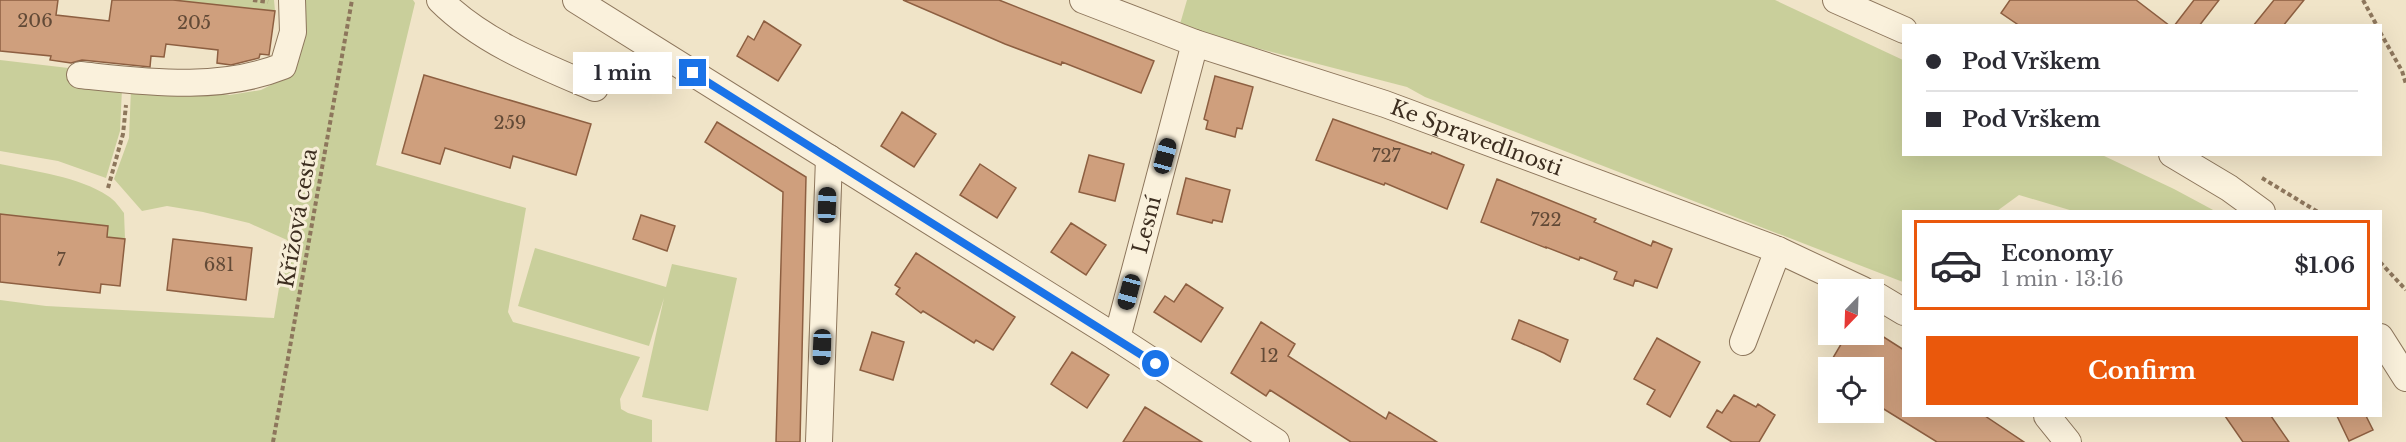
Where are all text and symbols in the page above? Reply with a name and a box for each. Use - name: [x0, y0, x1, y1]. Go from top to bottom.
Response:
- house number: 206: [17, 10, 53, 32]
- house number: 205: [177, 12, 211, 34]
- text: Pod Vrškem: [1962, 48, 2101, 75]
- callout: 1 min: [573, 52, 672, 94]
- route end: [679, 59, 706, 86]
- text: 1 min: [594, 61, 651, 85]
- street label: Ke Spravedlnosti: [1387, 94, 1566, 182]
- text: Pod Vrškem: [1962, 106, 2101, 133]
- house number: 259: [494, 112, 526, 134]
- car: [1152, 136, 1178, 176]
- house number: 727: [1371, 145, 1402, 167]
- street label: Křížová cesta: [273, 146, 323, 290]
- car: [817, 187, 837, 223]
- street label: Lesní: [1127, 192, 1167, 257]
- house number: 722: [1530, 209, 1562, 231]
- icon: car: [1929, 238, 1983, 292]
- text: Economy: [2001, 240, 2113, 267]
- house number: 7: [56, 249, 66, 271]
- text: $1.06: [2295, 252, 2355, 279]
- house number: 681: [204, 254, 234, 276]
- text: 1 min · 13:16: [2001, 267, 2124, 291]
- car: [1116, 272, 1142, 312]
- north arrow: [1818, 279, 1884, 345]
- map controls: [1818, 279, 1884, 423]
- car: [812, 329, 832, 365]
- button: Confirm: [1926, 336, 2358, 405]
- house number: 12: [1259, 345, 1279, 367]
- route start: [1142, 350, 1169, 377]
- button: locate: [1818, 357, 1884, 423]

